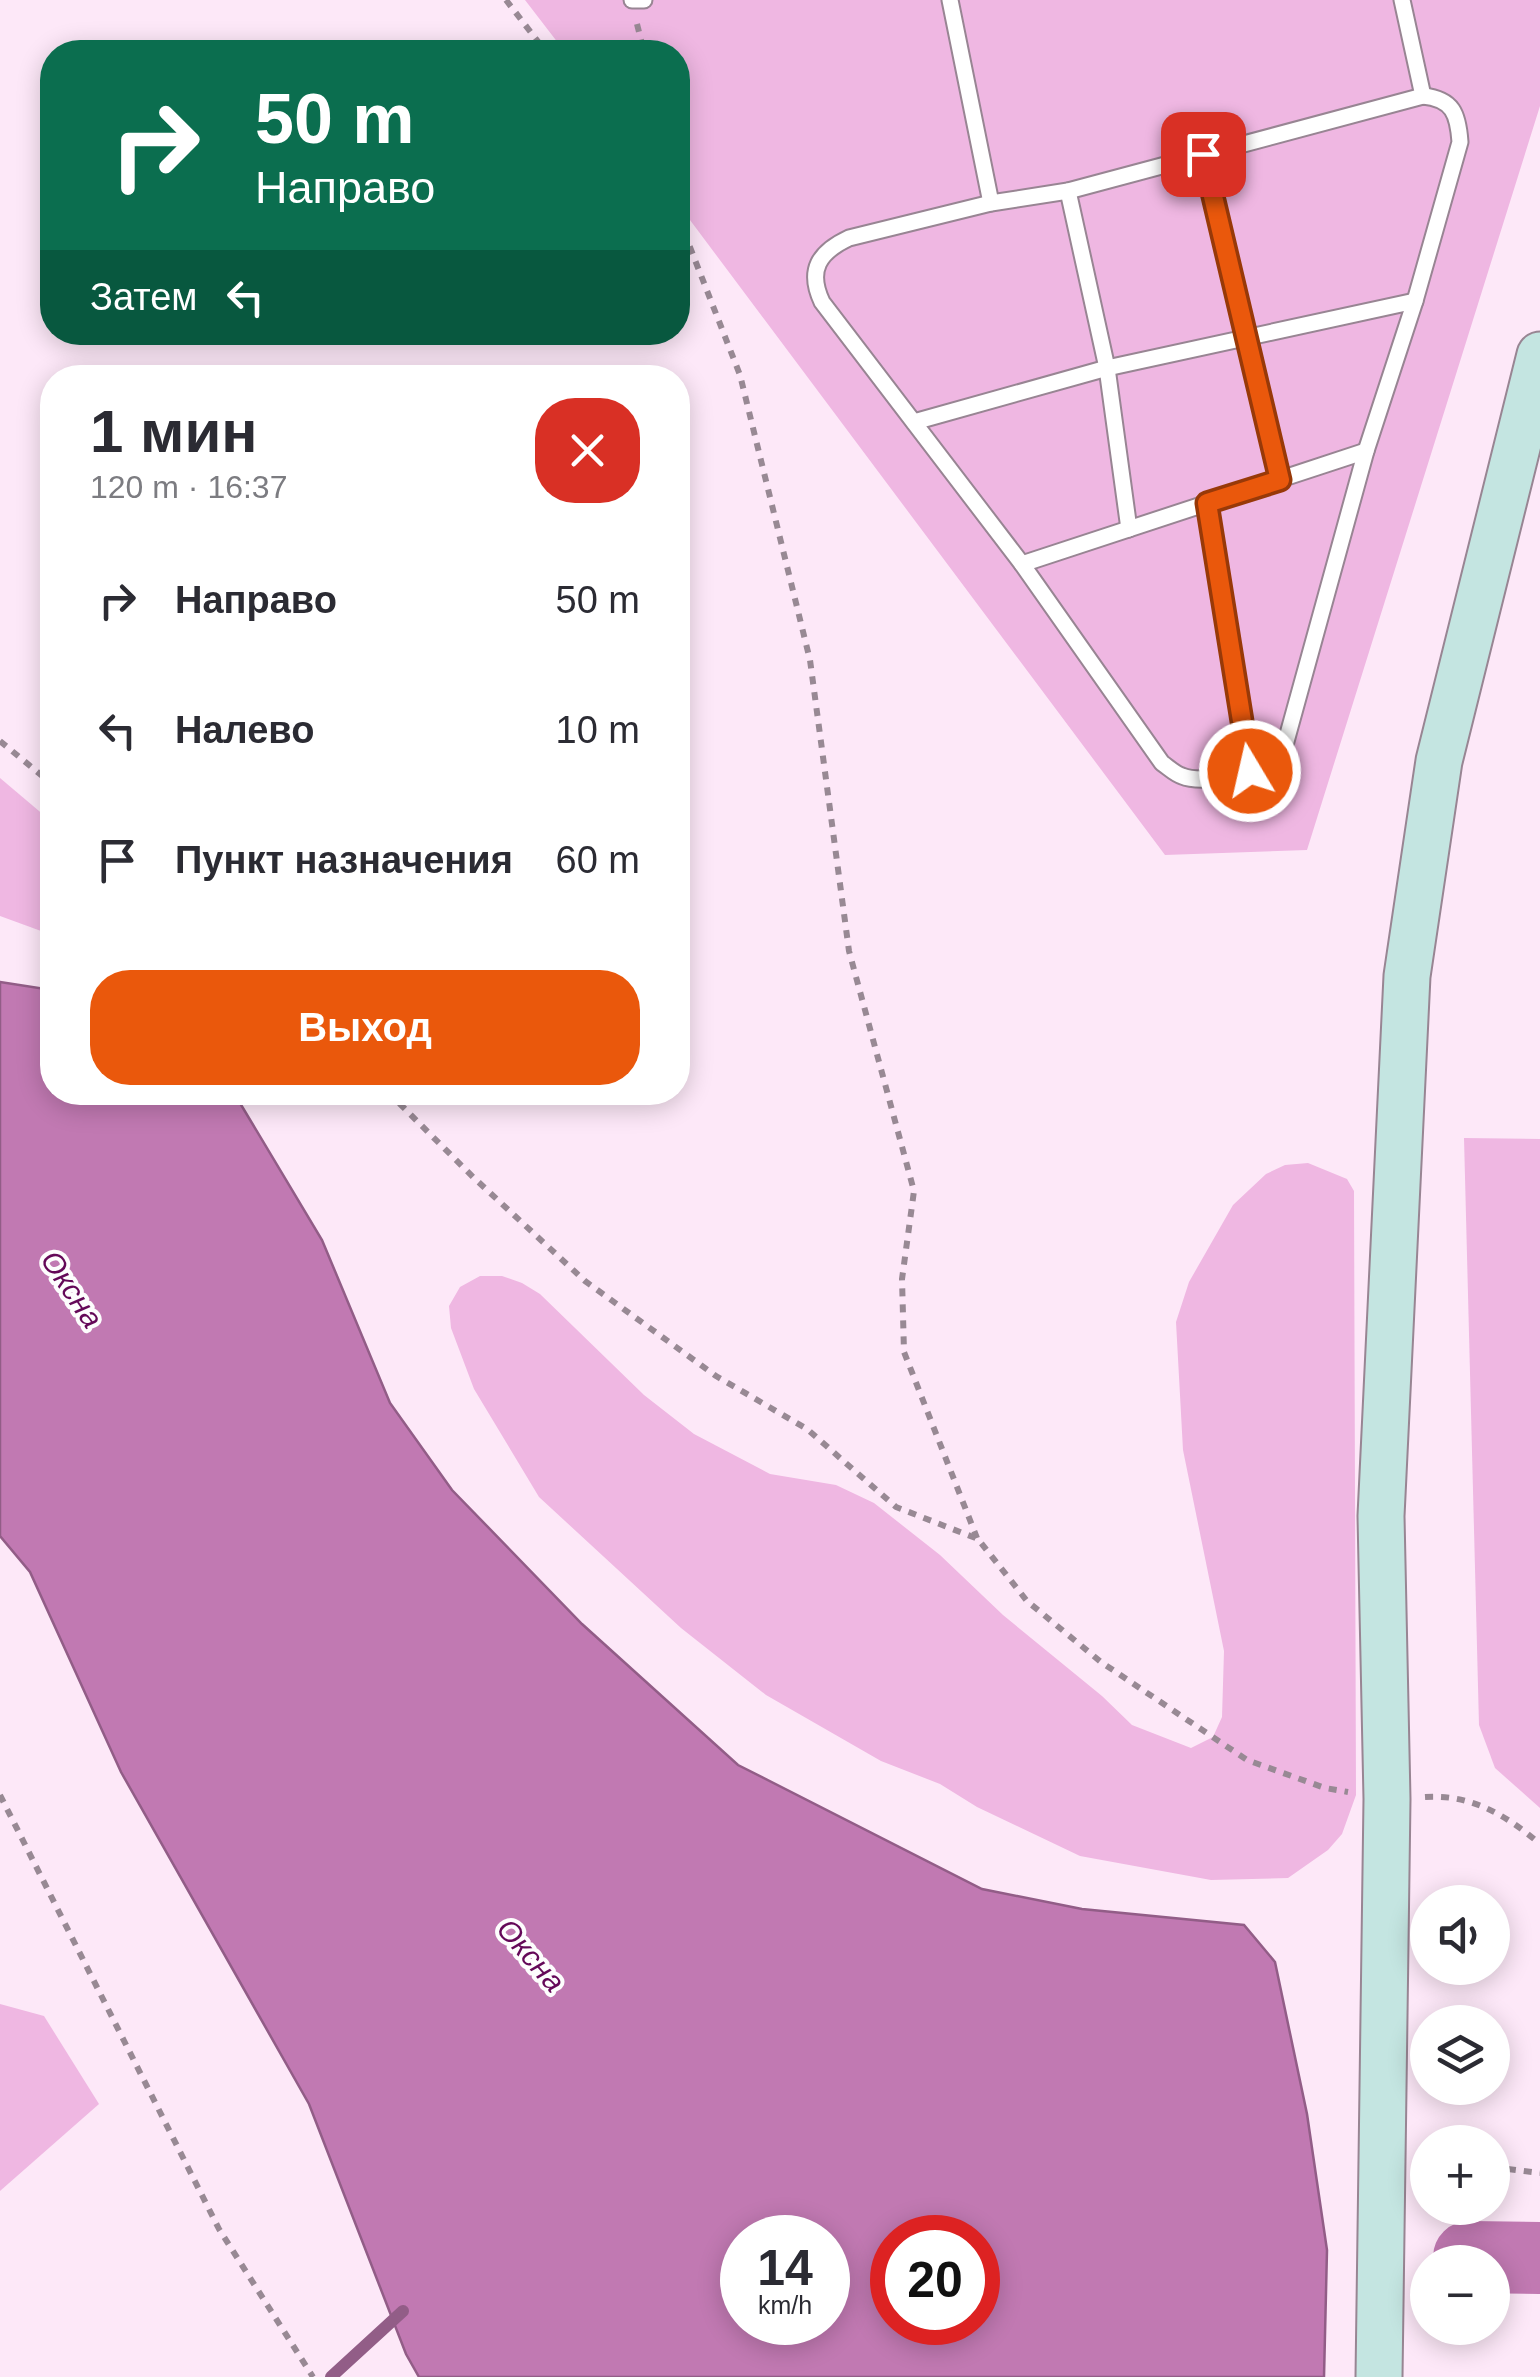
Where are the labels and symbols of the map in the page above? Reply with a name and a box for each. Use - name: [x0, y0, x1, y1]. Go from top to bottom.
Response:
- pin: [1161, 112, 1246, 197]
- position arrow: [1198, 719, 1302, 823]
- water label: Оксна: [34, 1244, 110, 1334]
- water label: Оксна: [491, 1912, 571, 1998]
- speed limit sign: 20: [870, 2215, 1000, 2345]

